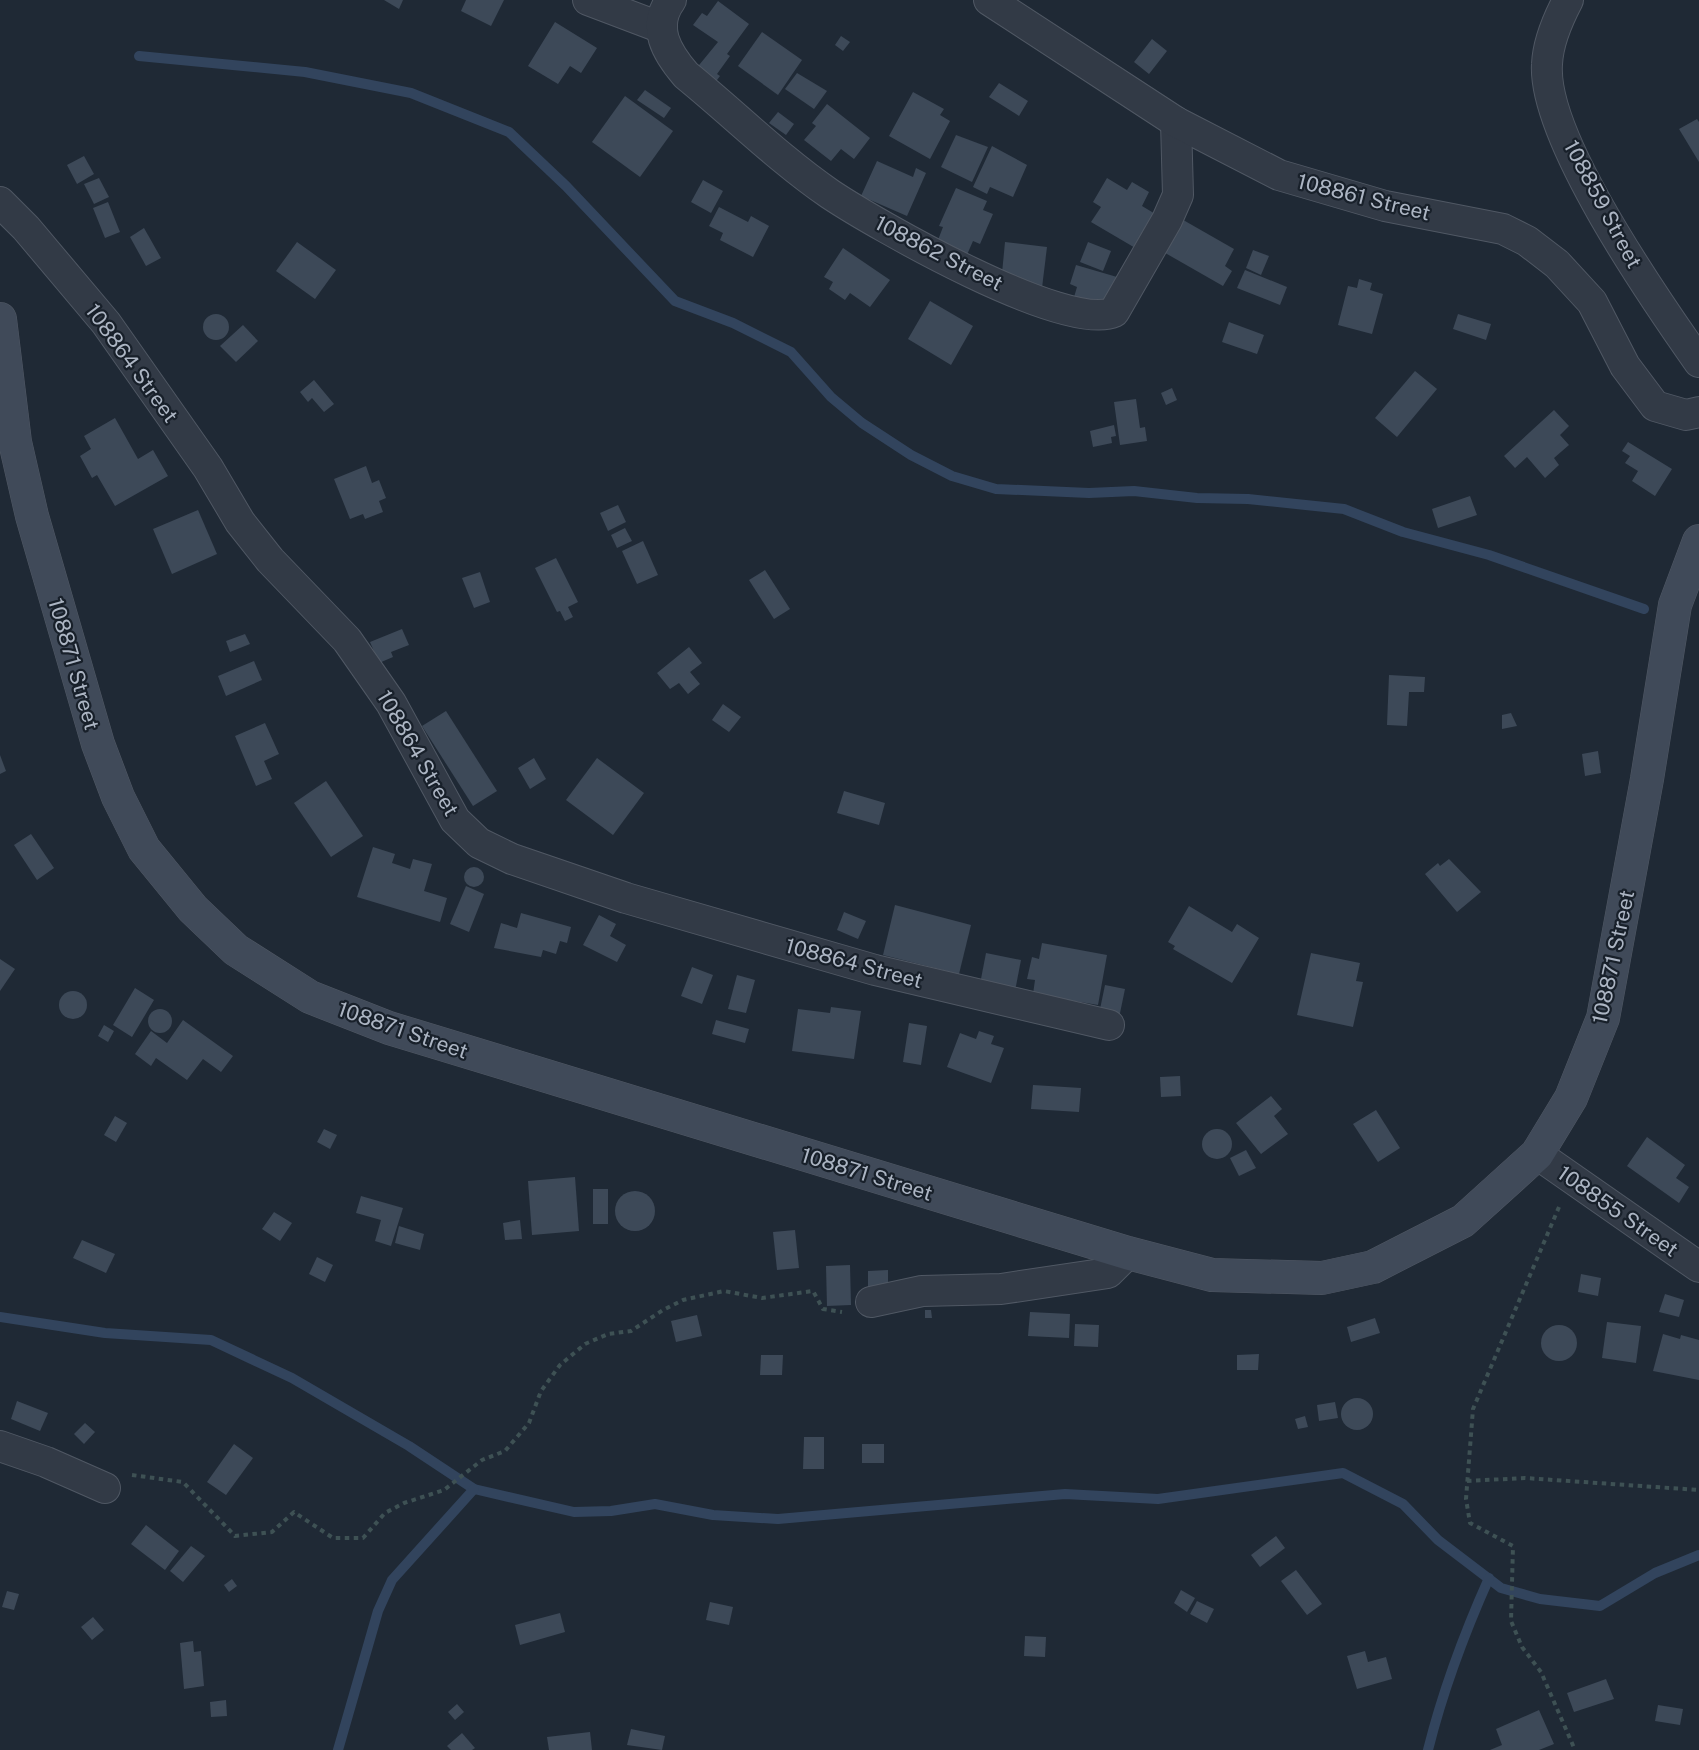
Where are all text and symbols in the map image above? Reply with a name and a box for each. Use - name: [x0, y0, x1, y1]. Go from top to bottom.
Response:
- street label: 108859 Street: [1559, 136, 1647, 272]
- street label: 108861 Street: [1295, 168, 1433, 226]
- street label: 108862 Street: [871, 210, 1007, 296]
- street label: 108864 Street: [80, 299, 184, 427]
- street label: 108871 Street: [43, 595, 105, 733]
- street label: 108864 Street: [372, 686, 464, 820]
- street label: 108871 Street: [1587, 888, 1639, 1026]
- street label: 108864 Street: [783, 933, 925, 993]
- street label: 108871 Street: [335, 996, 471, 1064]
- street label: 108871 Street: [798, 1142, 936, 1206]
- street label: 108855 Street: [1553, 1160, 1683, 1262]

